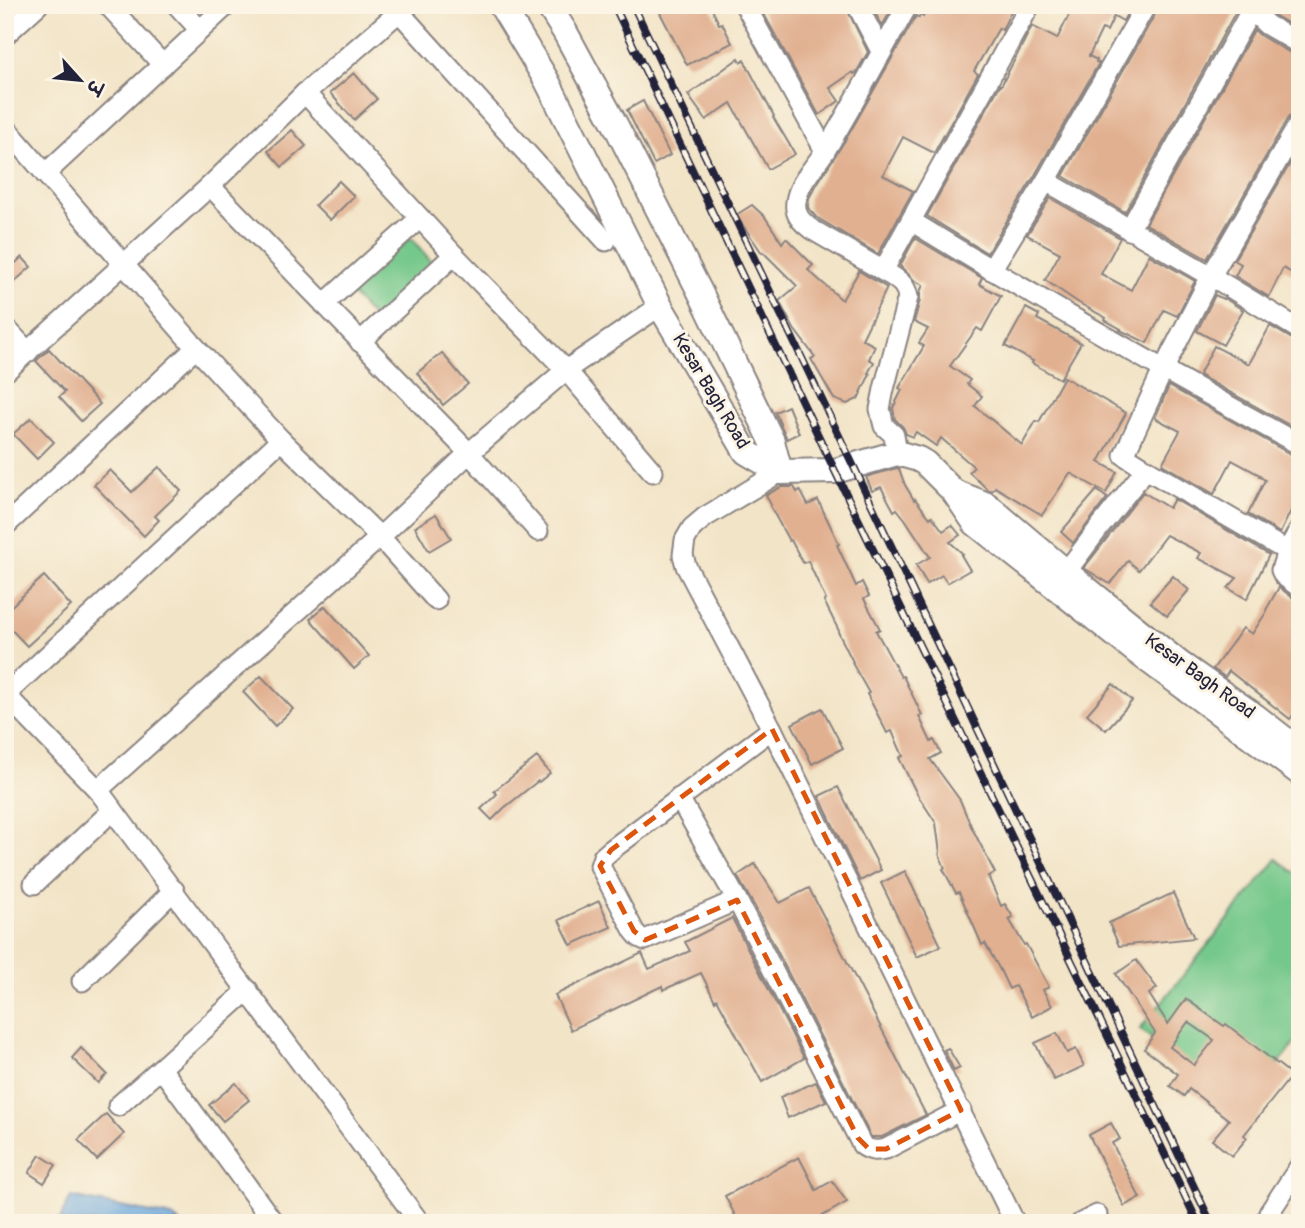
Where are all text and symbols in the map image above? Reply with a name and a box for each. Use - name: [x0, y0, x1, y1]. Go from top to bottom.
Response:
- north arrow: [46, 46, 116, 116]
- text: उ: [80, 74, 109, 100]
- street label: Kesar Bagh Road: [667, 329, 755, 453]
- street label: Kesar Bagh Road: [1140, 628, 1260, 724]

